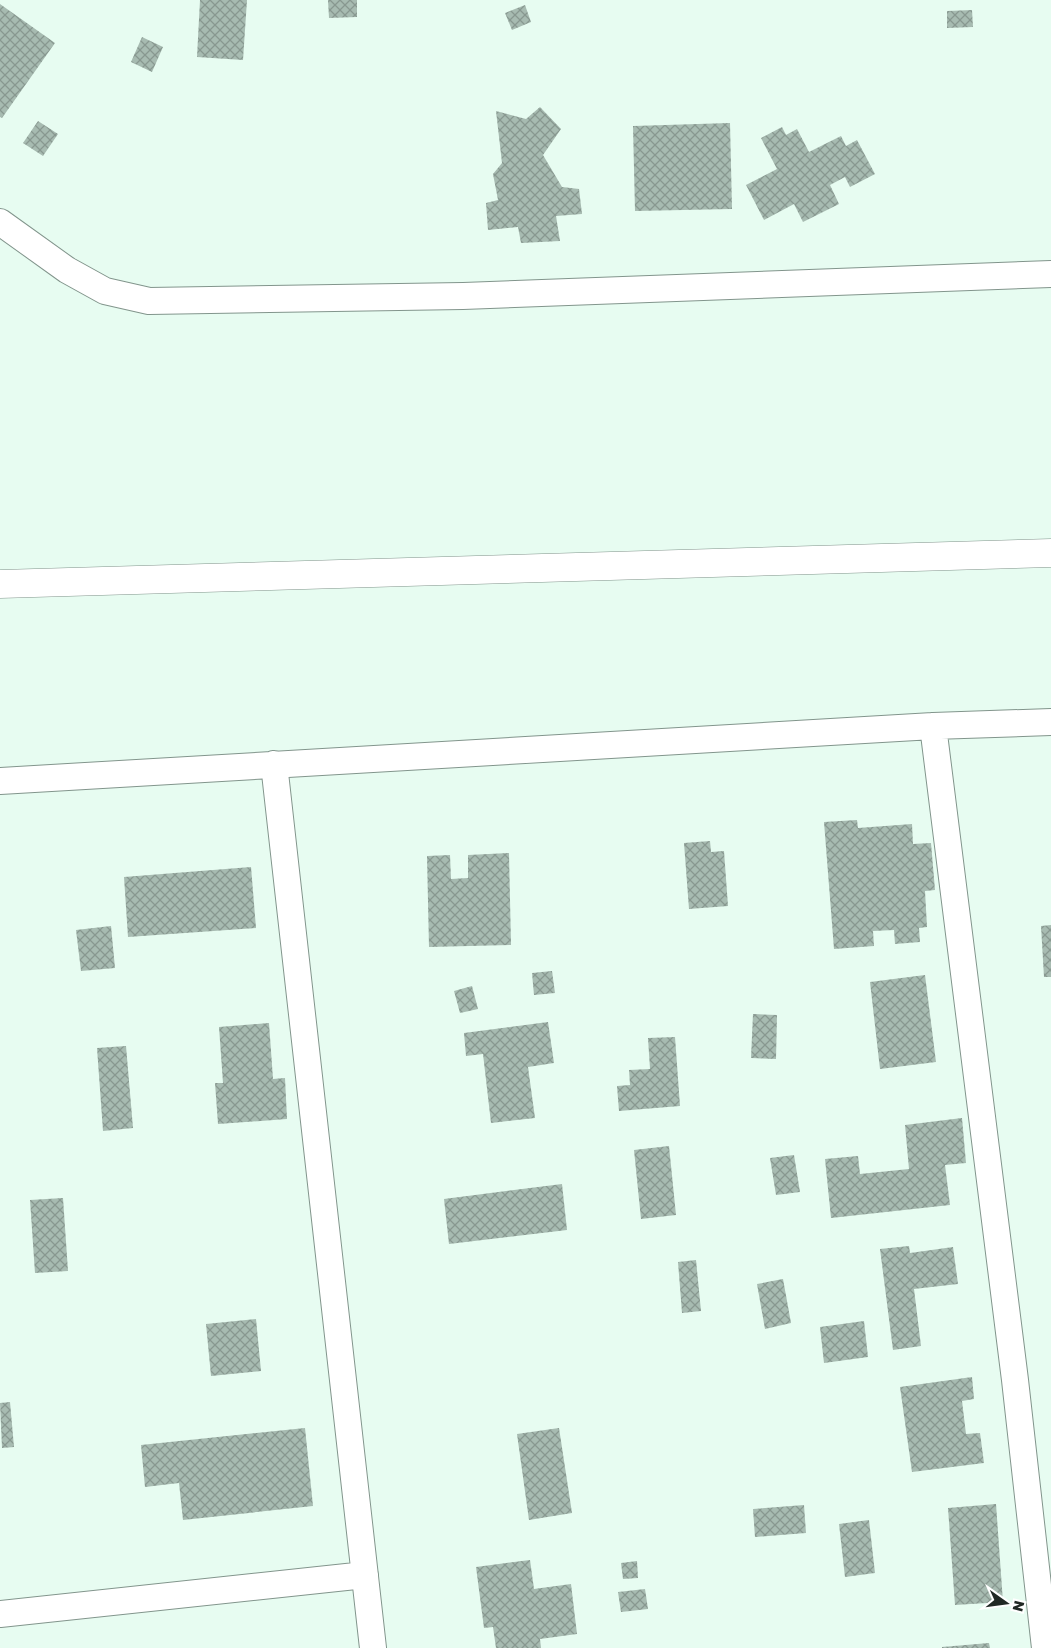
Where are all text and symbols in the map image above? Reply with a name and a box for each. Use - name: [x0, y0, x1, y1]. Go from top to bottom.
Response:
- north arrow: [981, 1578, 1031, 1628]
- text: N: [1010, 1599, 1029, 1613]

